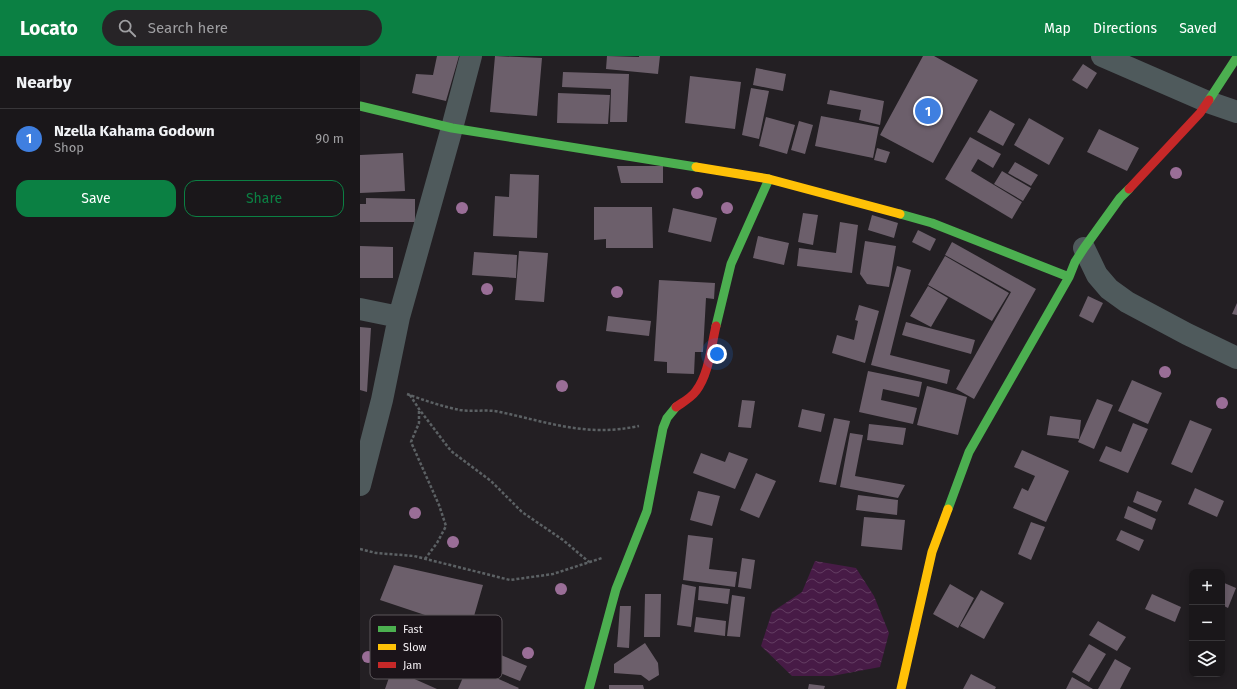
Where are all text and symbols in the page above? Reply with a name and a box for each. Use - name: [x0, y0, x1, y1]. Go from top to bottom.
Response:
- search box: [102, 10, 382, 46]
- text: Locato: [20, 17, 78, 40]
- icon: search: [116, 17, 138, 39]
- text: Search here: [148, 19, 228, 37]
- text: Map: [1044, 20, 1071, 37]
- text: Directions: [1093, 20, 1157, 37]
- text: Saved: [1179, 20, 1217, 37]
- text: Nearby: [16, 72, 71, 93]
- pin: 1: [915, 96, 941, 126]
- text: Nzella Kahama Godown: [54, 122, 215, 140]
- text: 1: [26, 131, 32, 146]
- text: 90 m: [315, 131, 344, 146]
- text: Shop: [54, 140, 84, 155]
- button: Save: [16, 180, 176, 217]
- button: Share: [184, 180, 344, 217]
- your location: [707, 344, 727, 364]
- map controls: [1189, 569, 1225, 677]
- button: +: [1189, 569, 1225, 605]
- button: −: [1189, 605, 1225, 641]
- legend: [370, 615, 502, 679]
- text: Fast: [403, 623, 423, 636]
- text: Slow: [403, 641, 427, 654]
- button: layers: [1189, 641, 1225, 677]
- text: Jam: [403, 659, 422, 672]

